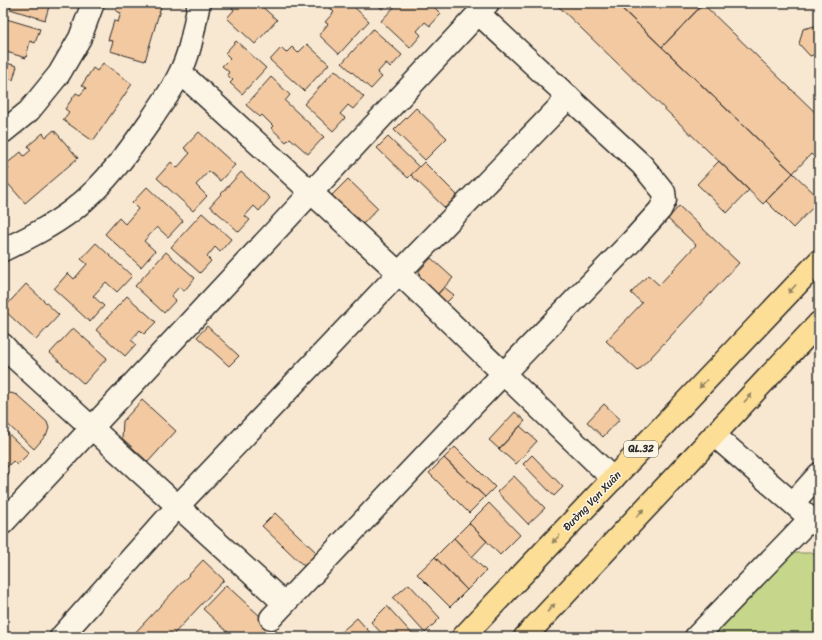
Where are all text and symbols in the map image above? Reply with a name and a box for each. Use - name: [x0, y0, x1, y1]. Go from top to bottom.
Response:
- one-way arrow: [788, 284, 797, 294]
- one-way arrow: [699, 379, 708, 389]
- one-way arrow: [743, 393, 753, 403]
- road number: QL.32: [624, 441, 658, 457]
- street label: Đường Vạn Xuân: [558, 466, 626, 536]
- one-way arrow: [635, 509, 644, 518]
- one-way arrow: [551, 534, 561, 544]
- one-way arrow: [547, 603, 556, 614]

